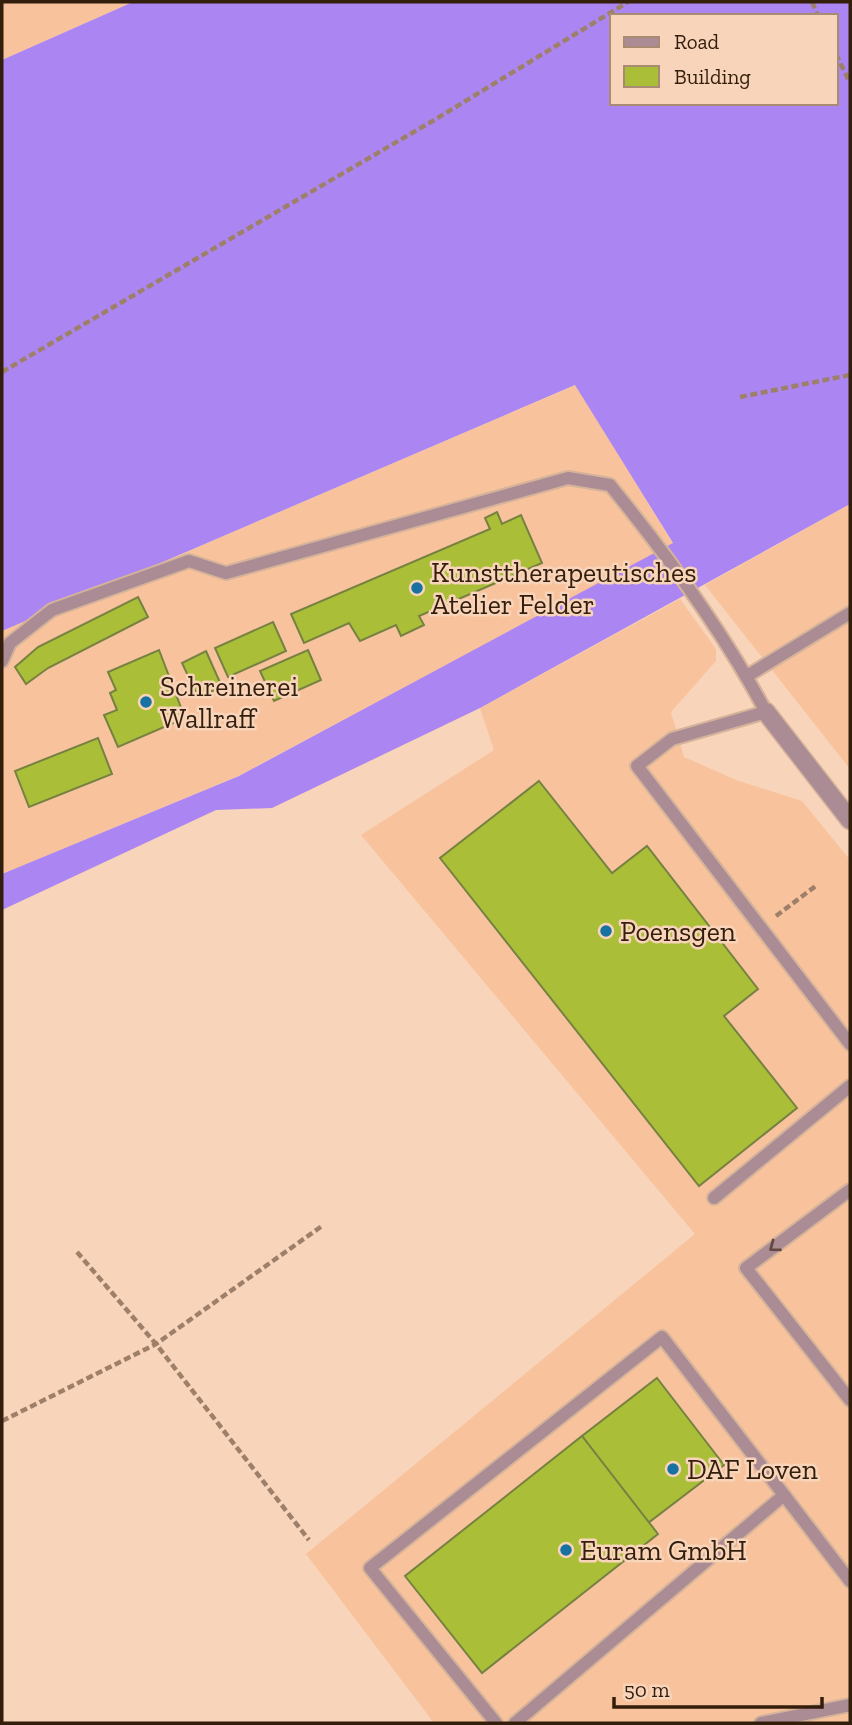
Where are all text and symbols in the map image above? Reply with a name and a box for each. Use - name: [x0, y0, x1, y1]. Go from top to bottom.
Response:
- legend: [610, 14, 838, 105]
- text: Road: [674, 29, 720, 54]
- text: Building: [674, 64, 751, 89]
- place label: Kunsttherapeutisches Atelier Felder: [431, 556, 696, 621]
- marker: Kunsttherapeutisches Atelier Felder: [409, 580, 425, 596]
- place label: Schreinerei Wallraff: [160, 670, 298, 735]
- marker: Schreinerei Wallraff: [138, 694, 154, 710]
- place label: Poensgen: [620, 915, 736, 948]
- marker: Poensgen: [598, 923, 614, 939]
- one-way arrow: [769, 1239, 782, 1251]
- place label: DAF Loven: [687, 1453, 818, 1486]
- marker: DAF Loven: [665, 1461, 681, 1477]
- place label: Euram GmbH: [580, 1534, 747, 1567]
- marker: Euram GmbH: [558, 1542, 574, 1558]
- scale bar: [614, 1666, 822, 1710]
- text: 50 m: [624, 1677, 670, 1702]

